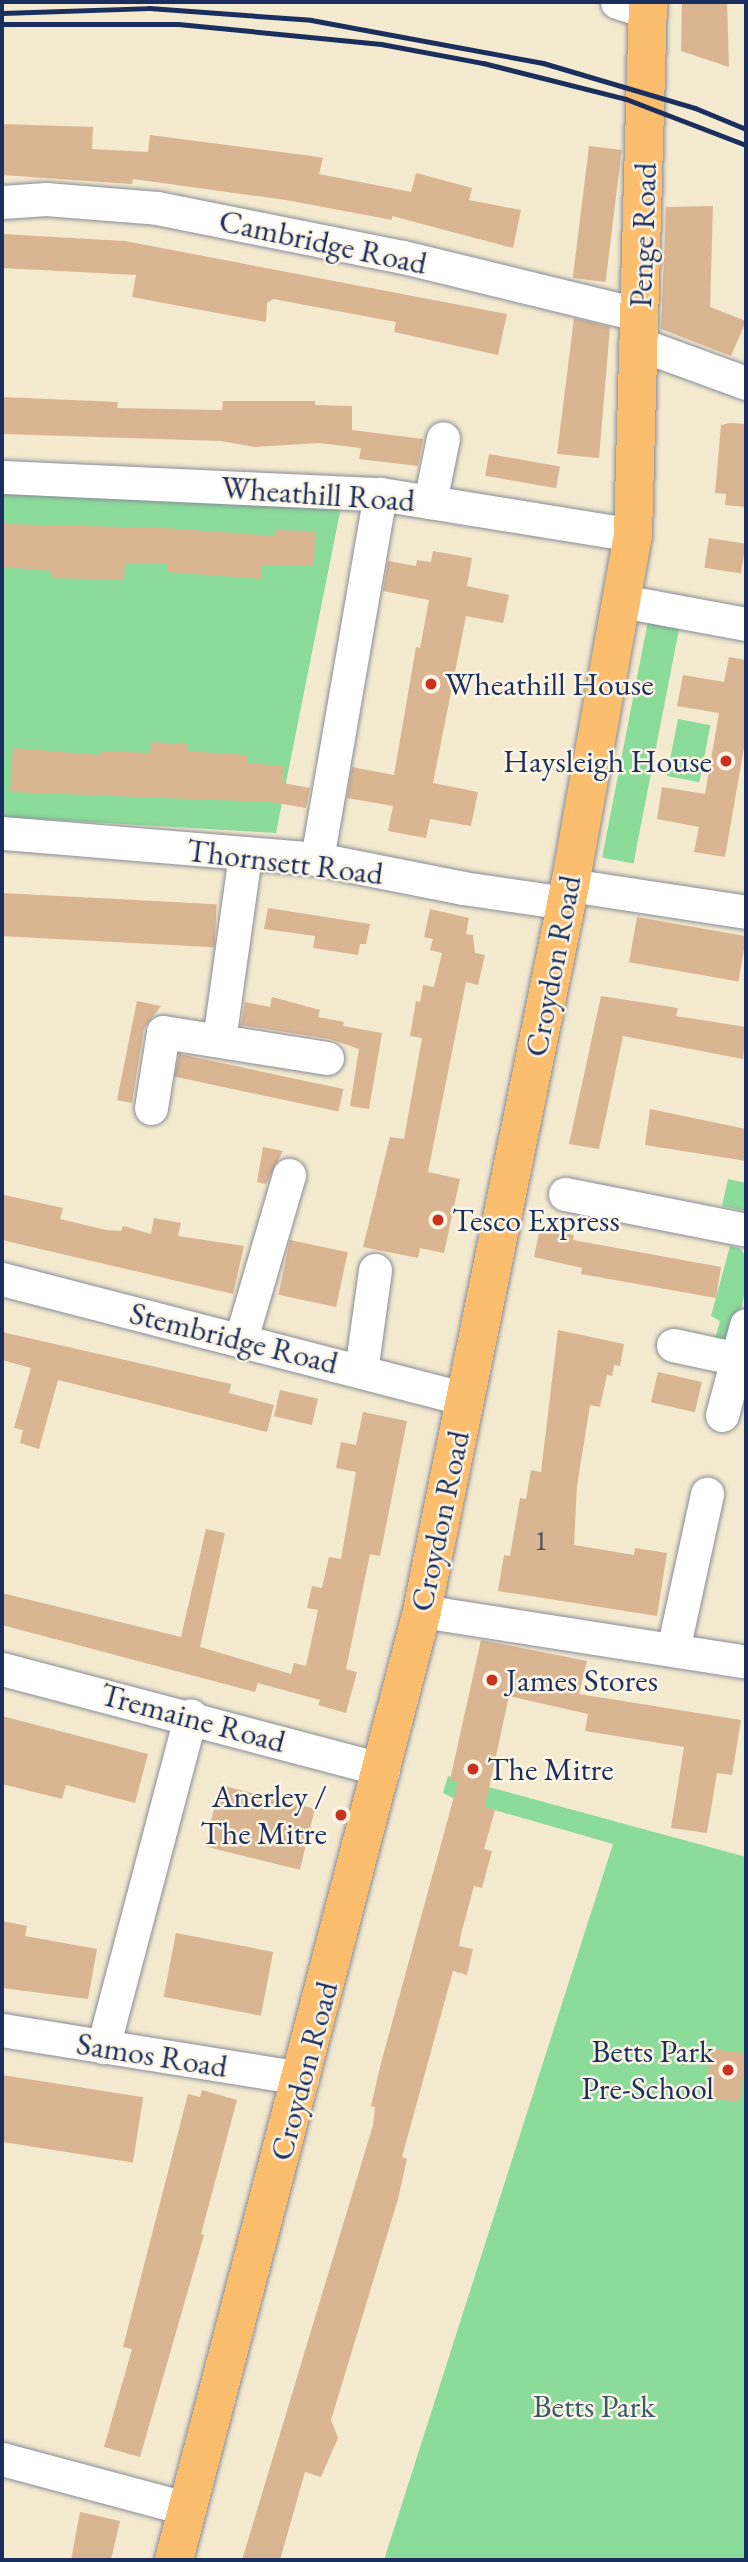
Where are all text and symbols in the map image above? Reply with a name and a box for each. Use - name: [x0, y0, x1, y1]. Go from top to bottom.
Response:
- street label: Penge Road: [621, 162, 665, 308]
- street label: Cambridge Road: [216, 201, 430, 283]
- street label: Wheathill Road: [220, 468, 416, 520]
- place label: Wheathill House: [445, 665, 654, 703]
- marker: Wheathill House: [423, 676, 439, 692]
- place label: Haysleigh House: [503, 742, 712, 780]
- marker: Haysleigh House: [718, 753, 734, 769]
- street label: Thornsett Road: [185, 831, 385, 893]
- street label: Croydon Road: [517, 872, 589, 1060]
- place label: Tesco Express: [452, 1201, 620, 1239]
- marker: Tesco Express: [430, 1212, 446, 1228]
- street label: Stembridge Road: [126, 1294, 342, 1382]
- street label: Croydon Road: [402, 1427, 478, 1615]
- house number: 1: [534, 1523, 548, 1557]
- place label: James Stores: [506, 1661, 658, 1699]
- marker: James Stores: [484, 1672, 500, 1688]
- street label: Tremaine Road: [96, 1675, 290, 1761]
- place label: The Mitre: [487, 1750, 614, 1788]
- marker: The Mitre: [465, 1761, 481, 1777]
- place label: Anerley / The Mitre: [200, 1778, 327, 1853]
- marker: Anerley / The Mitre: [333, 1807, 349, 1823]
- street label: Croydon Road: [262, 1977, 346, 2165]
- street label: Samos Road: [74, 2024, 230, 2086]
- place label: Betts Park Pre-School: [581, 2033, 714, 2108]
- marker: Betts Park Pre-School: [720, 2062, 736, 2078]
- park label: Betts Park: [533, 2387, 655, 2425]

